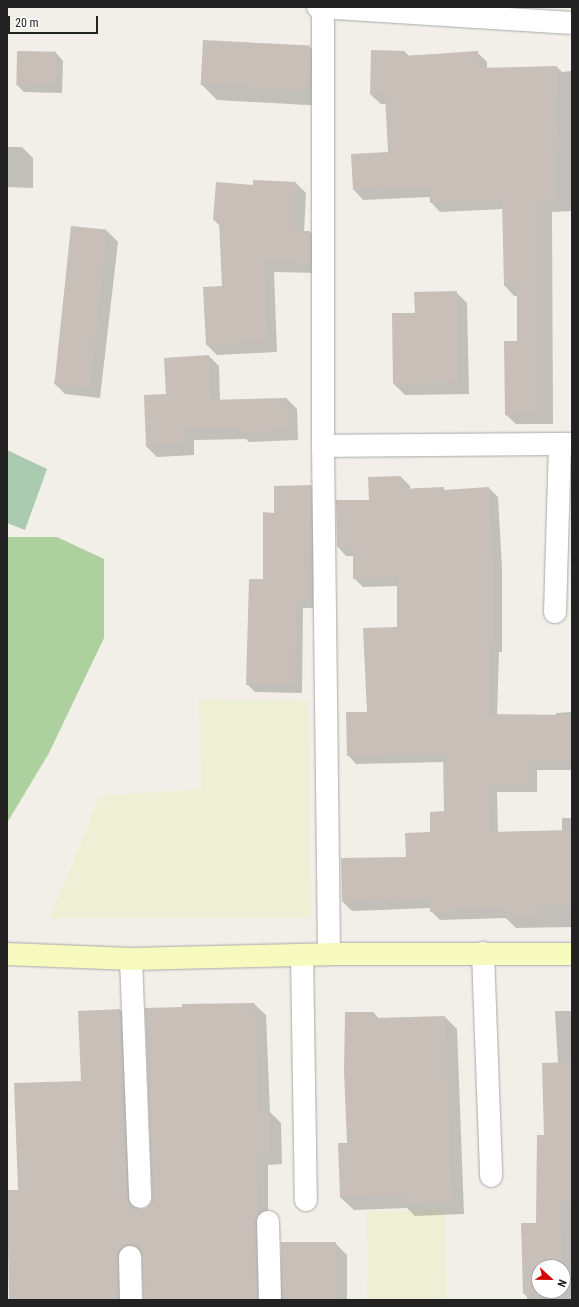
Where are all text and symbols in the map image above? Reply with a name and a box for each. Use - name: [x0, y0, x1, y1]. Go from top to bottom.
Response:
- scale bar: [10, 8, 100, 34]
- text: 20 m: [15, 16, 39, 30]
- north arrow: [531, 1259, 571, 1299]
- text: N: [554, 1278, 569, 1289]

